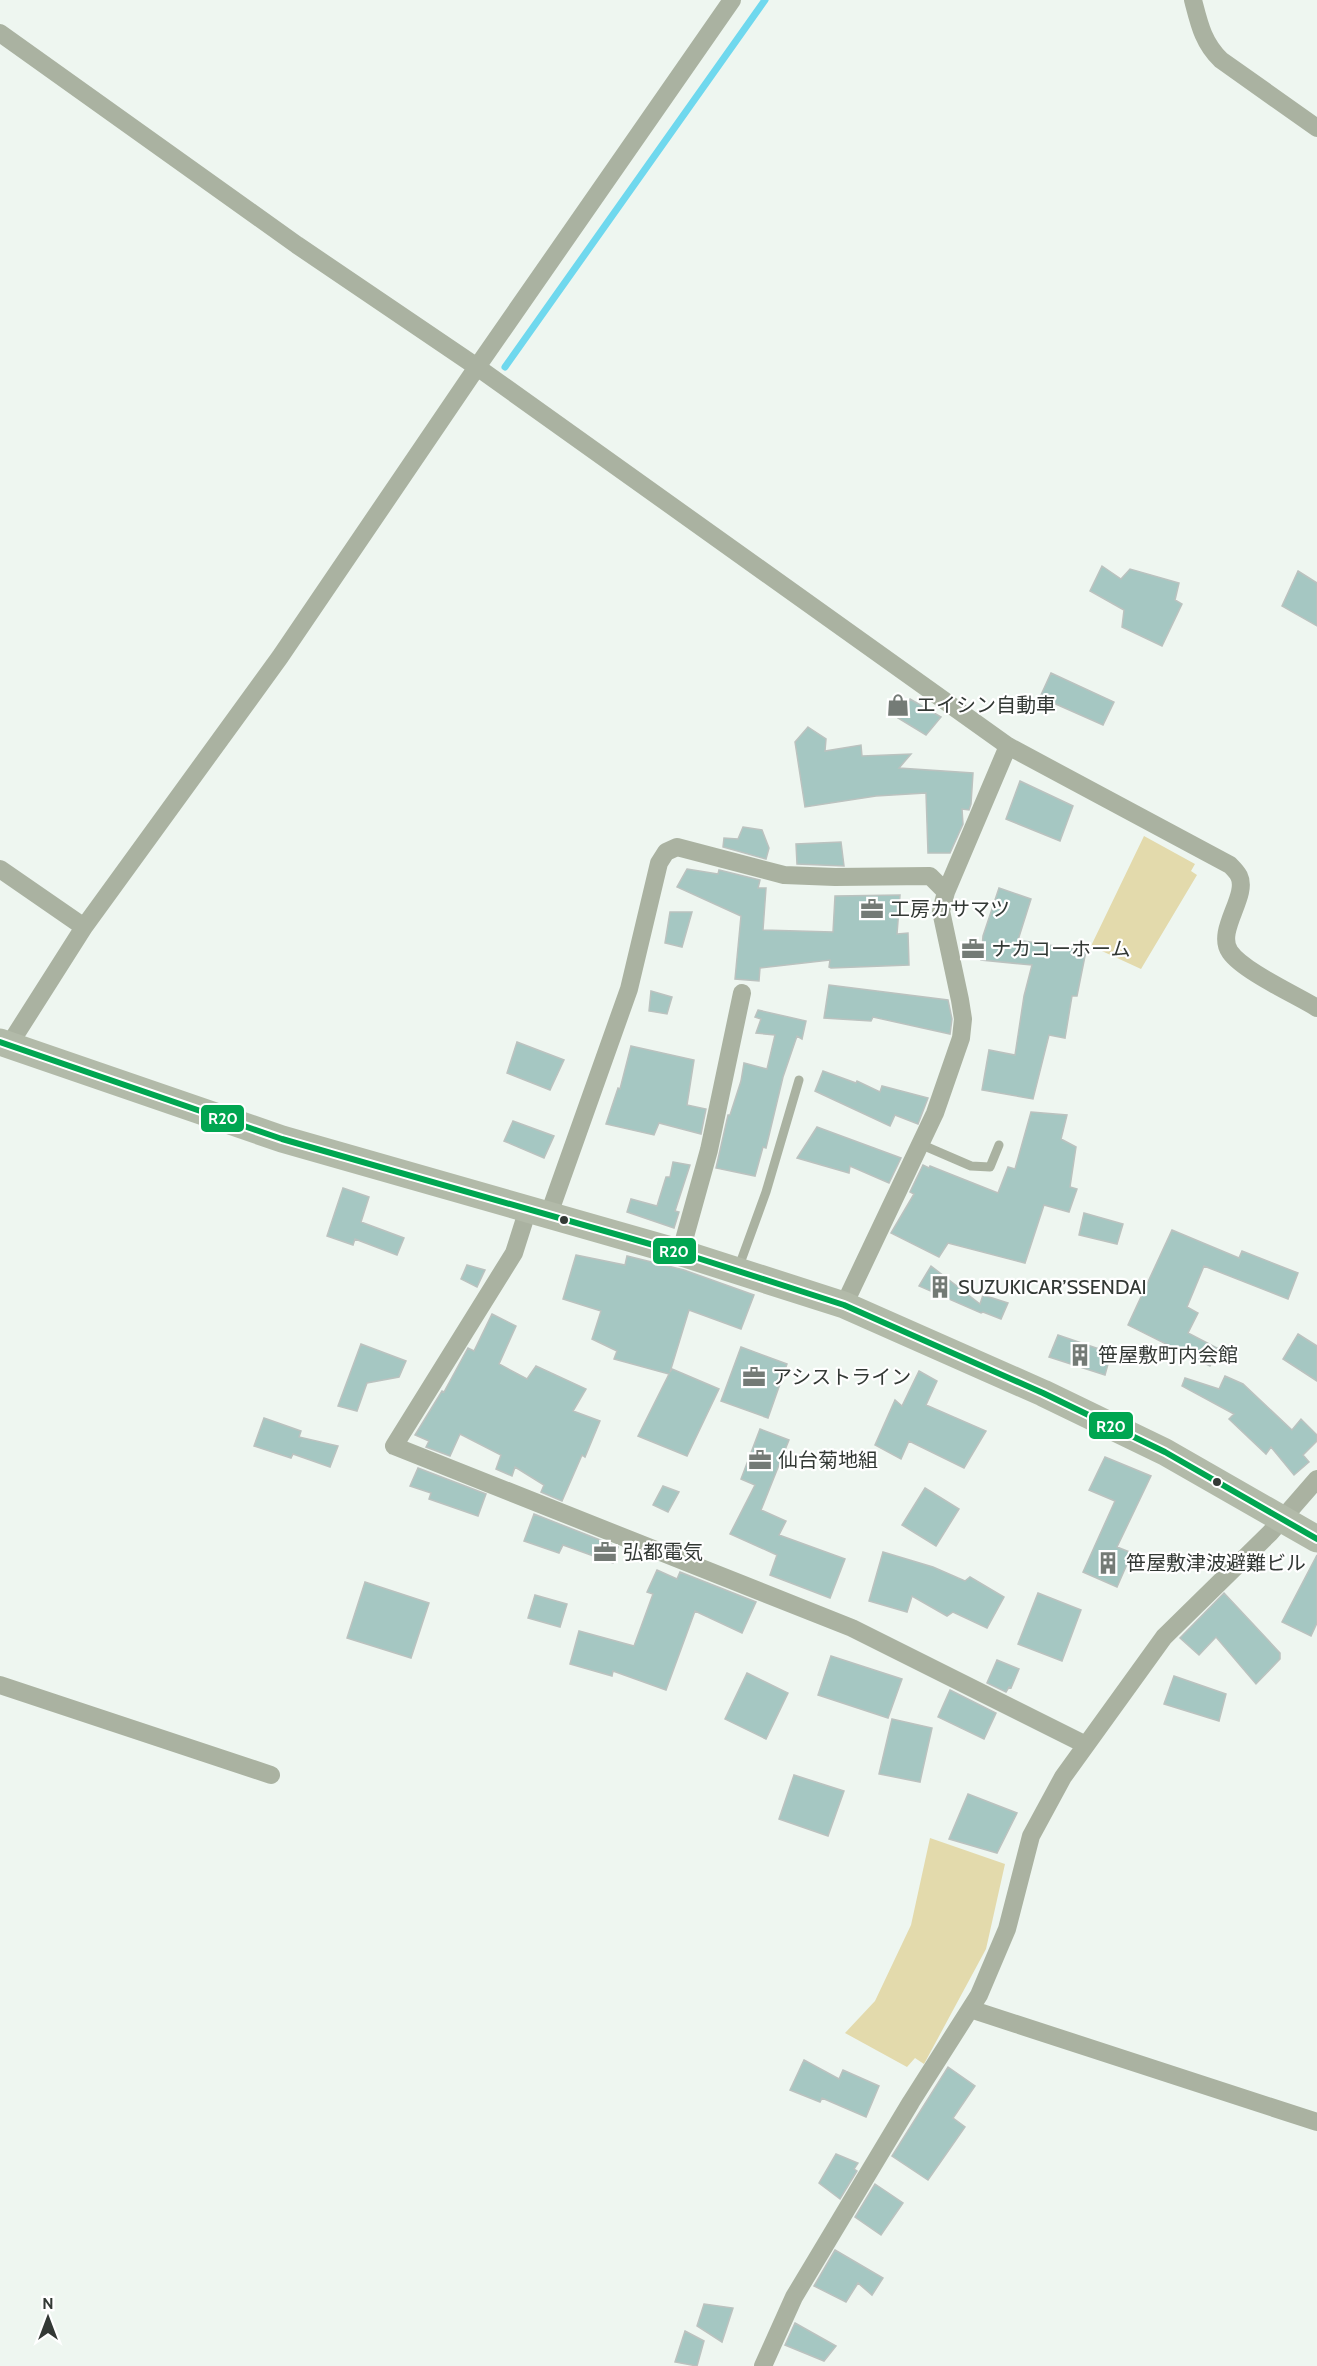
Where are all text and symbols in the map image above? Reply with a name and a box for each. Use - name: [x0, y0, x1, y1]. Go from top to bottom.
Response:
- shop icon: エイシン自動車: [885, 692, 911, 718]
- place label: エイシン自動車: [916, 693, 1056, 717]
- office icon: 工房カサマツ: [859, 896, 885, 922]
- place label: 工房カサマツ: [890, 897, 1010, 921]
- office icon: ナカコーホーム: [960, 936, 986, 962]
- place label: ナカコーホーム: [991, 937, 1130, 961]
- line badge: R20: [200, 1104, 245, 1133]
- text: R20: [208, 1109, 238, 1128]
- unlabelled marker: [558, 1214, 570, 1226]
- line badge: R20: [652, 1237, 697, 1265]
- text: R20: [659, 1242, 689, 1261]
- building icon: SUZUKICAR’SSENDAI: [927, 1274, 953, 1300]
- place label: SUZUKICAR’SSENDAI: [958, 1275, 1147, 1299]
- building icon: 笹屋敷町内会館: [1067, 1342, 1093, 1368]
- place label: 笹屋敷町内会館: [1098, 1343, 1238, 1367]
- office icon: アシストライン: [741, 1364, 767, 1390]
- place label: アシストライン: [772, 1365, 911, 1389]
- line badge: R20: [1088, 1411, 1134, 1440]
- text: R20: [1096, 1417, 1126, 1436]
- office icon: 仙台菊地組: [747, 1447, 773, 1473]
- place label: 仙台菊地組: [778, 1448, 878, 1472]
- unlabelled marker: [1211, 1476, 1223, 1488]
- office icon: 弘都電気: [592, 1539, 618, 1565]
- place label: 弘都電気: [623, 1540, 703, 1564]
- building icon: 笹屋敷津波避難ビル: [1095, 1550, 1121, 1576]
- place label: 笹屋敷津波避難ビル: [1126, 1551, 1306, 1575]
- north arrow: [18, 2288, 78, 2348]
- text: N: [42, 2294, 54, 2313]

